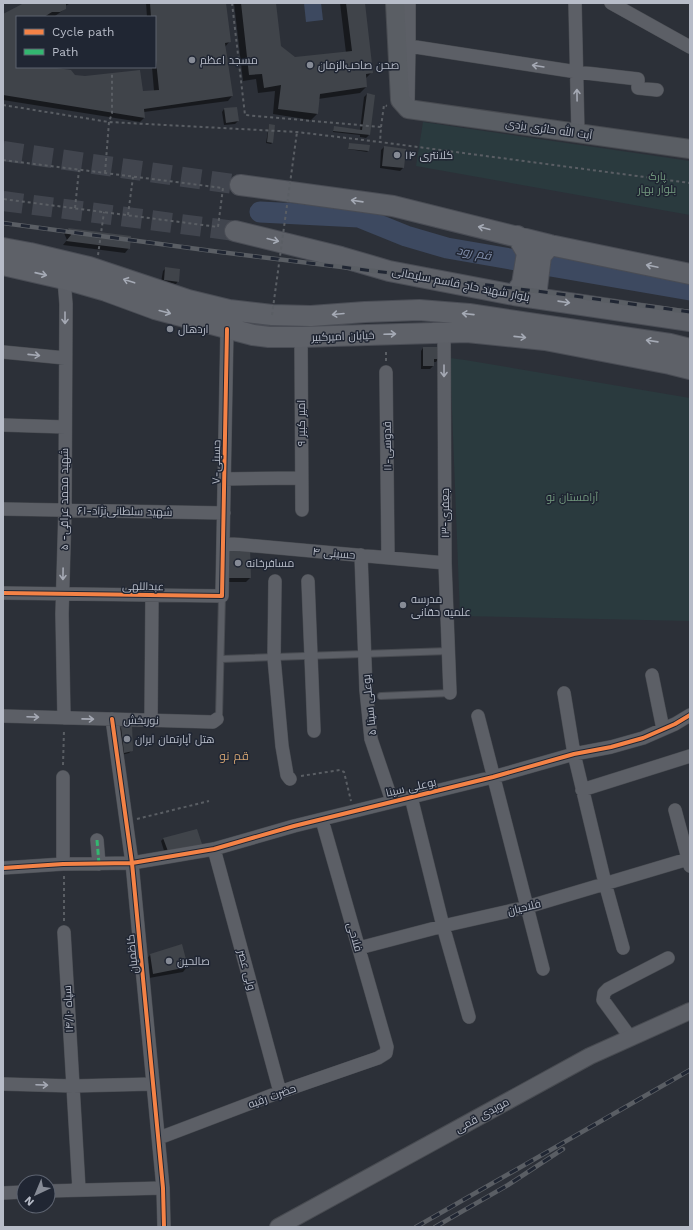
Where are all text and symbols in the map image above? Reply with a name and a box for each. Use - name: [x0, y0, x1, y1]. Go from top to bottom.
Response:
- legend: [16, 16, 156, 68]
- text: Cycle path: [52, 25, 114, 39]
- text: Path: [52, 45, 78, 59]
- place label: مسجد اعظم: [200, 54, 258, 68]
- marker: مسجد اعظم: [187, 55, 197, 65]
- place label: صحن صاحب‌الزمان: [318, 59, 399, 72]
- marker: صحن صاحب‌الزمان: [305, 60, 315, 70]
- one-way arrow: [532, 62, 545, 70]
- one-way arrow: [573, 89, 581, 102]
- street label: آیت الله‌ حائری‌ یزدی: [505, 115, 593, 142]
- place label: کلانتری ۱۴: [405, 149, 453, 162]
- marker: کلانتری ۱۴: [392, 150, 402, 160]
- park label: پارک بلوار بهار: [637, 170, 676, 196]
- one-way arrow: [351, 197, 364, 205]
- one-way arrow: [478, 224, 491, 231]
- one-way arrow: [266, 237, 279, 244]
- water label: قم رود: [456, 243, 493, 264]
- one-way arrow: [646, 262, 659, 270]
- street label: بلوار شهید حاج قاسم سلیمانی: [391, 265, 531, 305]
- one-way arrow: [34, 270, 47, 278]
- one-way arrow: [123, 276, 135, 284]
- one-way arrow: [557, 298, 570, 306]
- one-way arrow: [158, 309, 171, 316]
- one-way arrow: [462, 310, 475, 318]
- one-way arrow: [62, 311, 69, 324]
- one-way arrow: [332, 311, 345, 318]
- place label: اردهال: [178, 323, 209, 336]
- marker: اردهال: [165, 324, 175, 334]
- street label: خیابان امیرکبیر: [310, 329, 375, 344]
- one-way arrow: [383, 330, 396, 338]
- one-way arrow: [513, 334, 526, 341]
- one-way arrow: [646, 337, 659, 345]
- one-way arrow: [27, 351, 40, 359]
- one-way arrow: [440, 364, 448, 377]
- street label: امیر کبیر ۹: [295, 400, 308, 446]
- street label: قدوسی-۱۱: [381, 421, 394, 471]
- street label: حسینی-۷: [210, 440, 223, 484]
- street label: شهید محمد عراقی- ۵: [58, 448, 71, 550]
- street label: جعفری-۱۳: [439, 488, 452, 538]
- park label: آرامستان نو: [546, 491, 598, 504]
- street label: شهید سلطانی‌نژاد-۶۱: [78, 504, 172, 519]
- street label: حسینی ۴: [312, 545, 356, 562]
- place label: مسافرخانه: [246, 557, 294, 570]
- marker: مسافرخانه: [233, 558, 243, 568]
- one-way arrow: [60, 567, 67, 580]
- street label: عبداللهی: [122, 580, 164, 593]
- place label: مدرسه علمیه حقانی: [411, 593, 471, 619]
- marker: مدرسه علمیه حقانی: [398, 600, 408, 610]
- street label: بوعلی سینا ۵: [360, 674, 379, 736]
- one-way arrow: [26, 713, 39, 721]
- street label: نوربخش: [123, 714, 159, 727]
- one-way arrow: [81, 715, 94, 723]
- place label: هتل آپارتمان ایران: [135, 733, 215, 746]
- marker: هتل آپارتمان ایران: [122, 734, 132, 744]
- district label: قم نو: [219, 749, 249, 764]
- street label: بوعلی سینا: [385, 775, 438, 800]
- street label: فلاحیان: [506, 897, 542, 918]
- street label: فلاحی: [344, 921, 365, 953]
- street label: کاظمیان: [124, 933, 141, 974]
- street label: ولی عصر: [235, 948, 258, 992]
- place label: صالحین: [177, 955, 210, 968]
- marker: صالحین: [164, 956, 174, 966]
- street label: سپاه ۱۴/۱۰: [61, 985, 76, 1033]
- one-way arrow: [35, 1081, 48, 1089]
- street label: حضرت رقیه: [246, 1082, 298, 1111]
- street label: مویدی قمی: [453, 1095, 511, 1136]
- north arrow: [16, 1174, 56, 1214]
- text: N: [22, 1193, 37, 1208]

